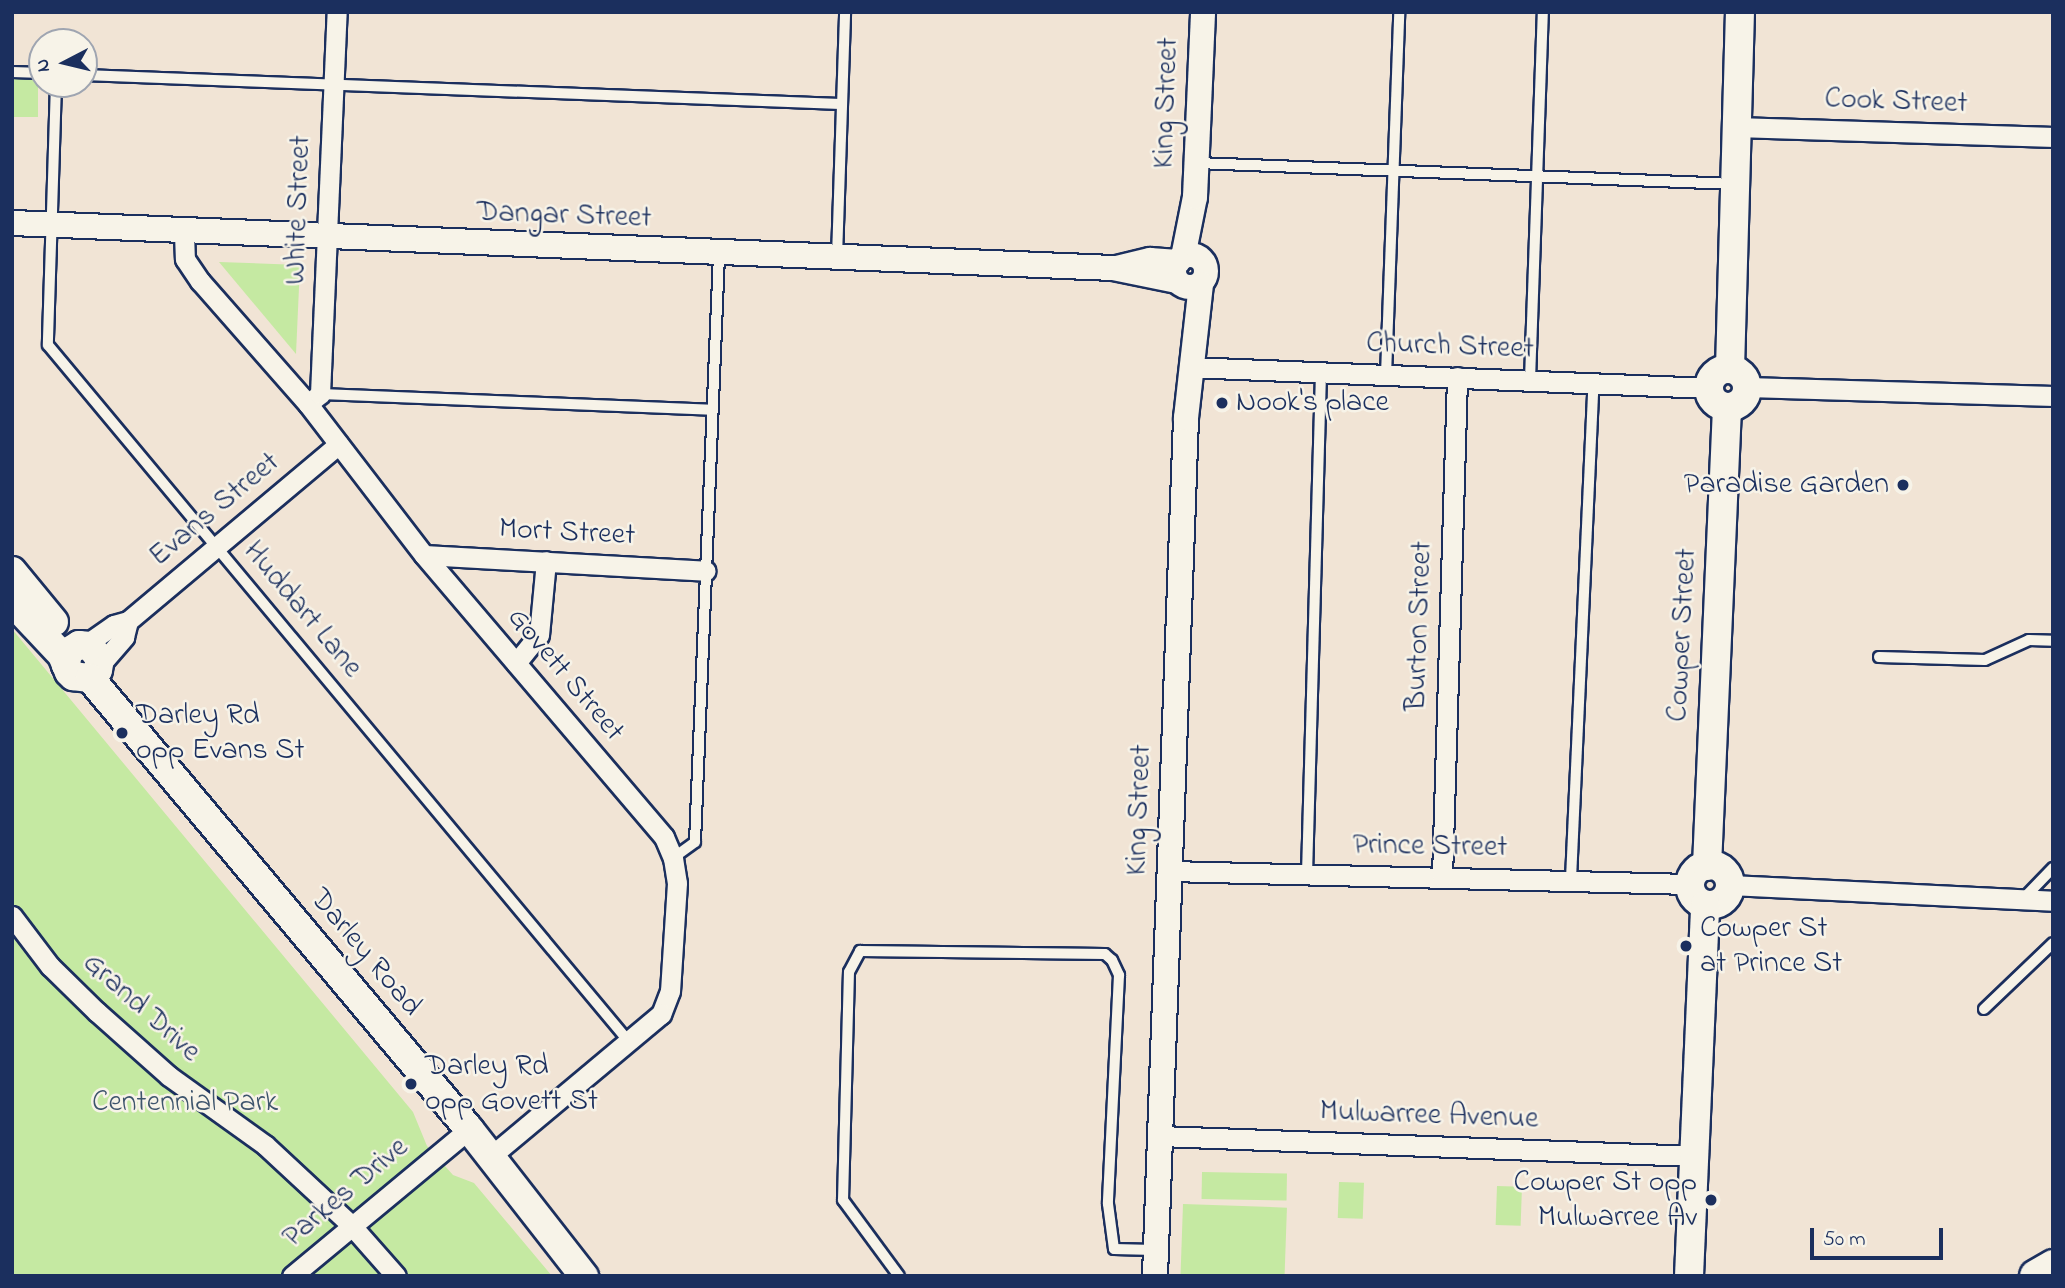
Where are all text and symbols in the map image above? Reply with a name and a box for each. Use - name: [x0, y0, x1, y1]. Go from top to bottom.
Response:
- north arrow: [28, 28, 98, 98]
- street label: King Street: [1147, 37, 1187, 169]
- text: N: [29, 57, 58, 73]
- street label: Cook Street: [1824, 82, 1968, 122]
- street label: White Street: [278, 135, 320, 285]
- street label: Dangar Street: [476, 195, 652, 237]
- street label: Church Street: [1366, 326, 1534, 368]
- place label: Nook's place: [1236, 385, 1389, 421]
- marker: Nook's place: [1214, 395, 1230, 411]
- street label: Evans Street: [142, 445, 288, 575]
- place label: Paradise Garden: [1684, 467, 1889, 503]
- marker: Paradise Garden: [1895, 477, 1911, 493]
- street label: Mort Street: [498, 511, 636, 555]
- street label: Huddart Lane: [235, 535, 369, 685]
- street label: Burton Street: [1399, 540, 1441, 712]
- street label: Cowper Street: [1660, 547, 1706, 723]
- street label: Govett Street: [499, 601, 631, 749]
- place label: Darley Rd opp Evans St: [136, 698, 305, 768]
- marker: Darley Rd opp Evans St: [114, 725, 130, 741]
- street label: King Street: [1120, 744, 1160, 876]
- street label: Prince Street: [1352, 828, 1508, 866]
- street label: Darley Road: [301, 882, 429, 1024]
- place label: Cowper St at Prince St: [1700, 911, 1842, 982]
- marker: Cowper St at Prince St: [1678, 938, 1694, 954]
- street label: Grand Drive: [75, 946, 207, 1070]
- place label: Darley Rd opp Govett St: [425, 1049, 598, 1120]
- marker: Darley Rd opp Govett St: [403, 1076, 419, 1092]
- park label: Centennial Park: [92, 1085, 278, 1121]
- street label: Mulwarree Avenue: [1319, 1094, 1539, 1138]
- street label: Parkes Drive: [276, 1130, 416, 1256]
- place label: Cowper St opp Mulwarree Av: [1514, 1165, 1697, 1236]
- marker: Cowper St opp Mulwarree Av: [1703, 1192, 1719, 1208]
- scale bar: [1813, 1214, 1946, 1258]
- text: 50 m: [1823, 1225, 1866, 1255]

